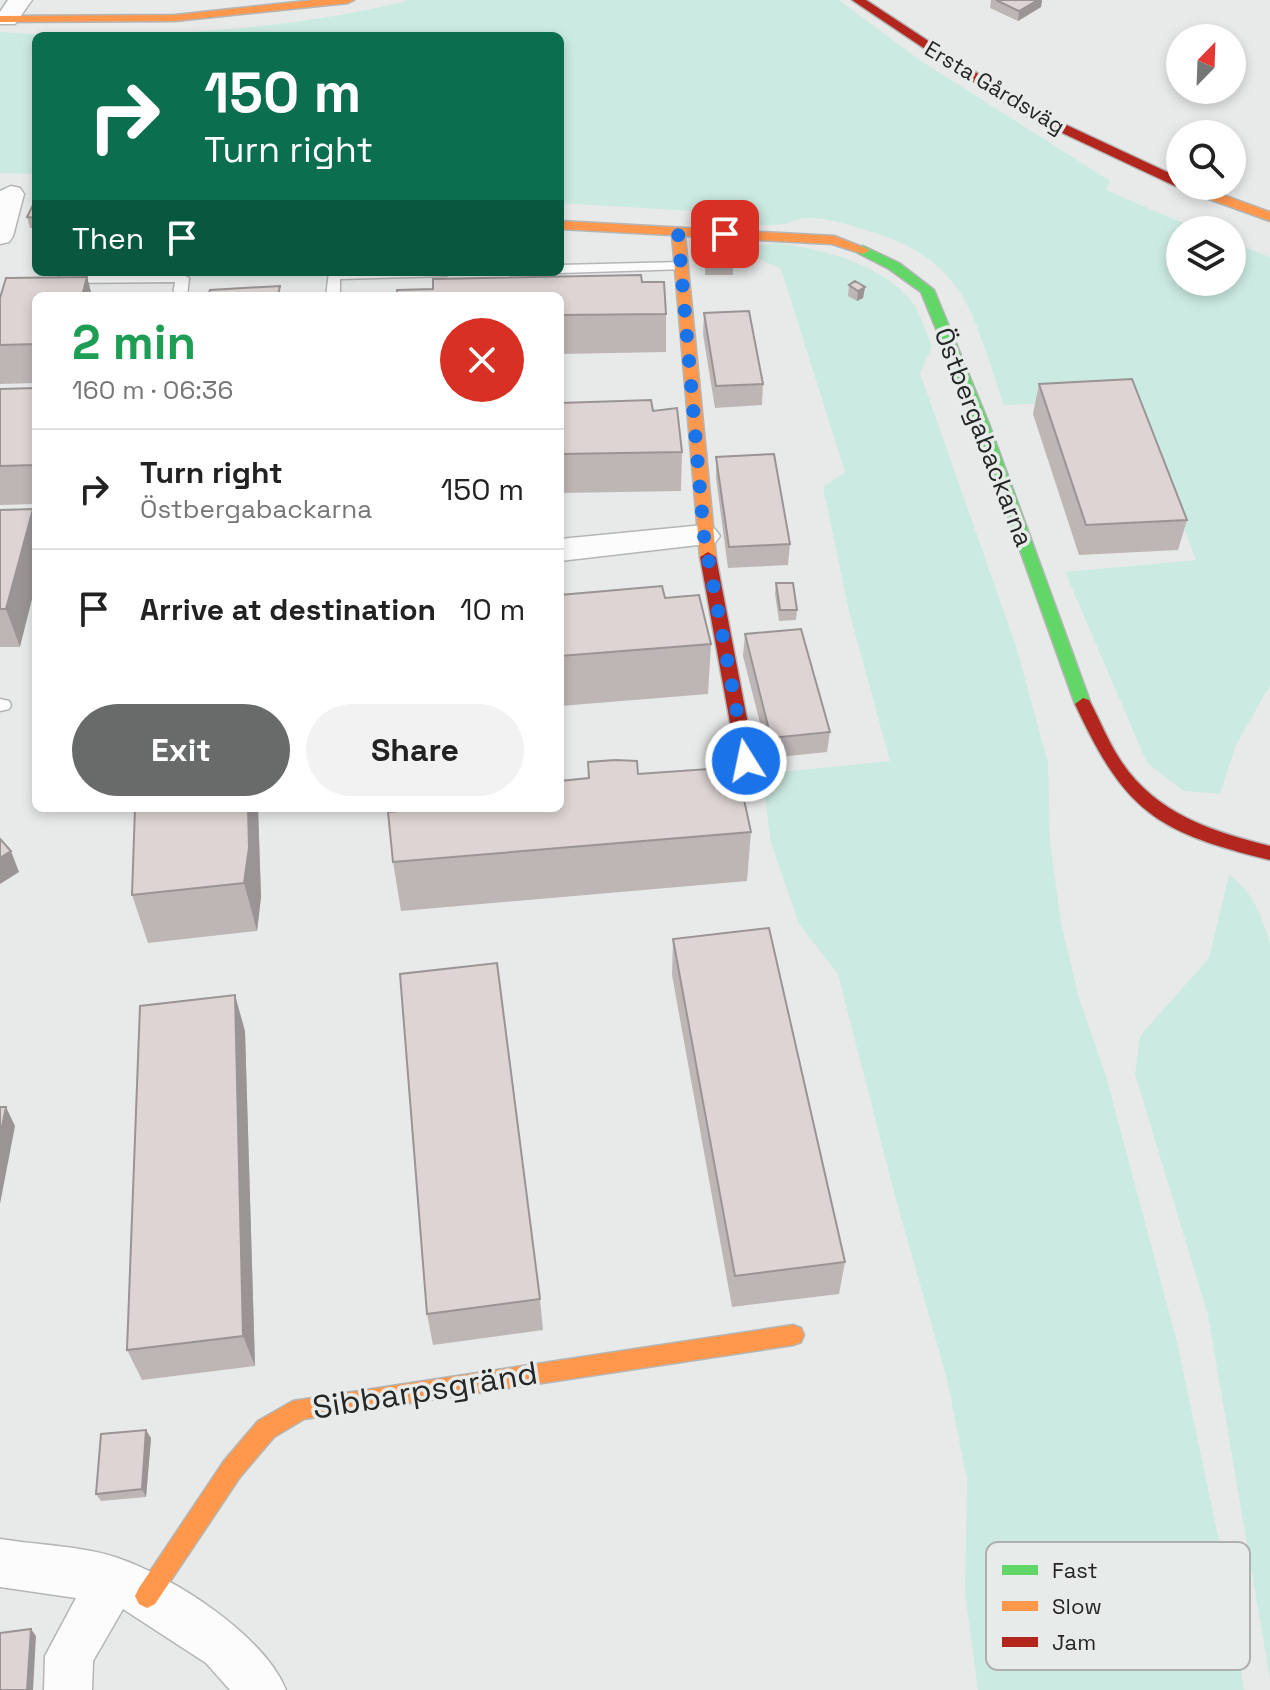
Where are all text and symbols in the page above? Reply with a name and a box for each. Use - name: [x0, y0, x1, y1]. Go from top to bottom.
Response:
- north arrow: [1166, 24, 1246, 104]
- map controls: [1166, 24, 1246, 296]
- street label: Ersta Gårdsväg: [920, 34, 1070, 140]
- text: 150 m: [204, 57, 361, 128]
- icon: right: [72, 64, 176, 168]
- button: search: [1166, 120, 1246, 200]
- text: Turn right: [204, 127, 373, 173]
- pin: [691, 200, 759, 268]
- icon: arrive: [703, 212, 747, 256]
- icon: arrive: [160, 216, 204, 260]
- button: layers: [1166, 216, 1246, 296]
- text: Then: [72, 219, 144, 258]
- text: 2 min: [72, 312, 196, 373]
- button: close: [440, 318, 524, 402]
- street label: Östbergabackarna: [927, 323, 1041, 551]
- text: 160 m · 06:36: [72, 373, 234, 407]
- text: Turn right: [140, 453, 283, 492]
- icon: right: [72, 467, 116, 511]
- text: 150 m: [441, 470, 524, 509]
- text: Östbergabackarna: [140, 492, 372, 526]
- icon: arrive: [72, 587, 116, 631]
- text: Arrive at destination: [140, 590, 436, 629]
- text: 10 m: [460, 590, 525, 629]
- button: Exit: [72, 704, 290, 796]
- button: Share: [306, 704, 524, 796]
- position arrow: [704, 719, 788, 803]
- street label: Sibbarpsgränd: [310, 1352, 540, 1428]
- legend: [986, 1542, 1250, 1670]
- text: Fast: [1052, 1556, 1098, 1584]
- text: Slow: [1052, 1592, 1102, 1620]
- text: Jam: [1052, 1628, 1096, 1656]

